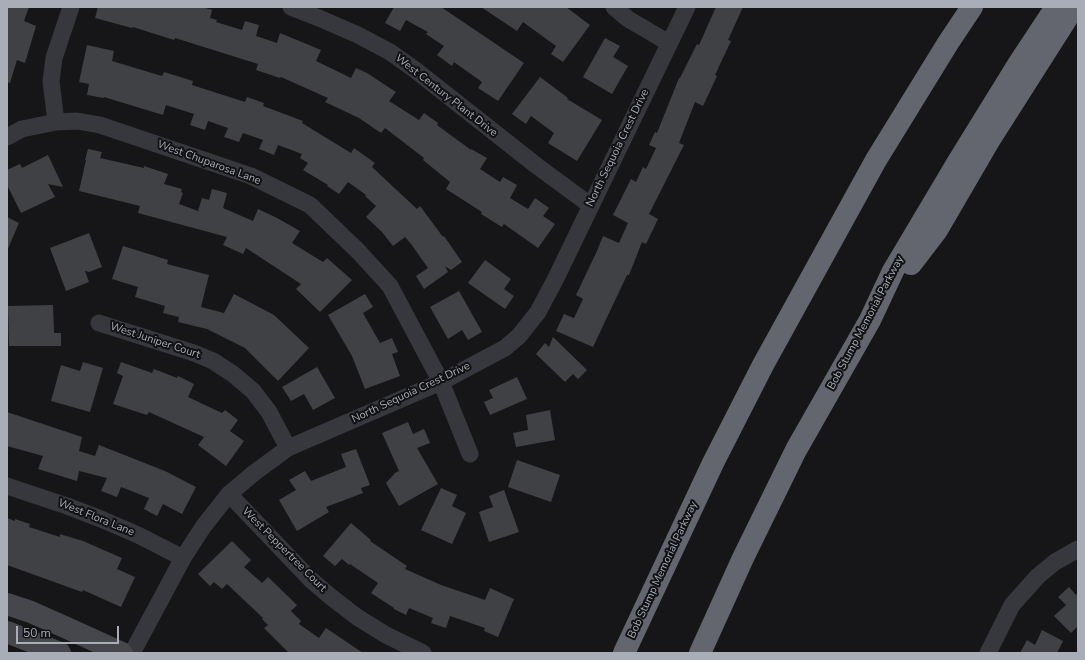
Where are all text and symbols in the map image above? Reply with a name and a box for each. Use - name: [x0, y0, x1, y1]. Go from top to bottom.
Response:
- street label: West Century Plant Drive: [392, 52, 500, 140]
- street label: North Sequoia Crest Drive: [584, 87, 652, 209]
- street label: West Chuparosa Lane: [155, 138, 263, 188]
- street label: Bob Stump Memorial Parkway: [825, 254, 907, 392]
- street label: West Juniper Court: [108, 320, 202, 362]
- street label: North Sequoia Crest Drive: [350, 360, 472, 426]
- street label: West Flora Lane: [56, 497, 136, 539]
- street label: Bob Stump Memorial Parkway: [625, 499, 701, 641]
- street label: West Peppertree Court: [239, 505, 329, 595]
- scale bar: [18, 618, 121, 644]
- text: 50 m: [23, 625, 51, 641]

